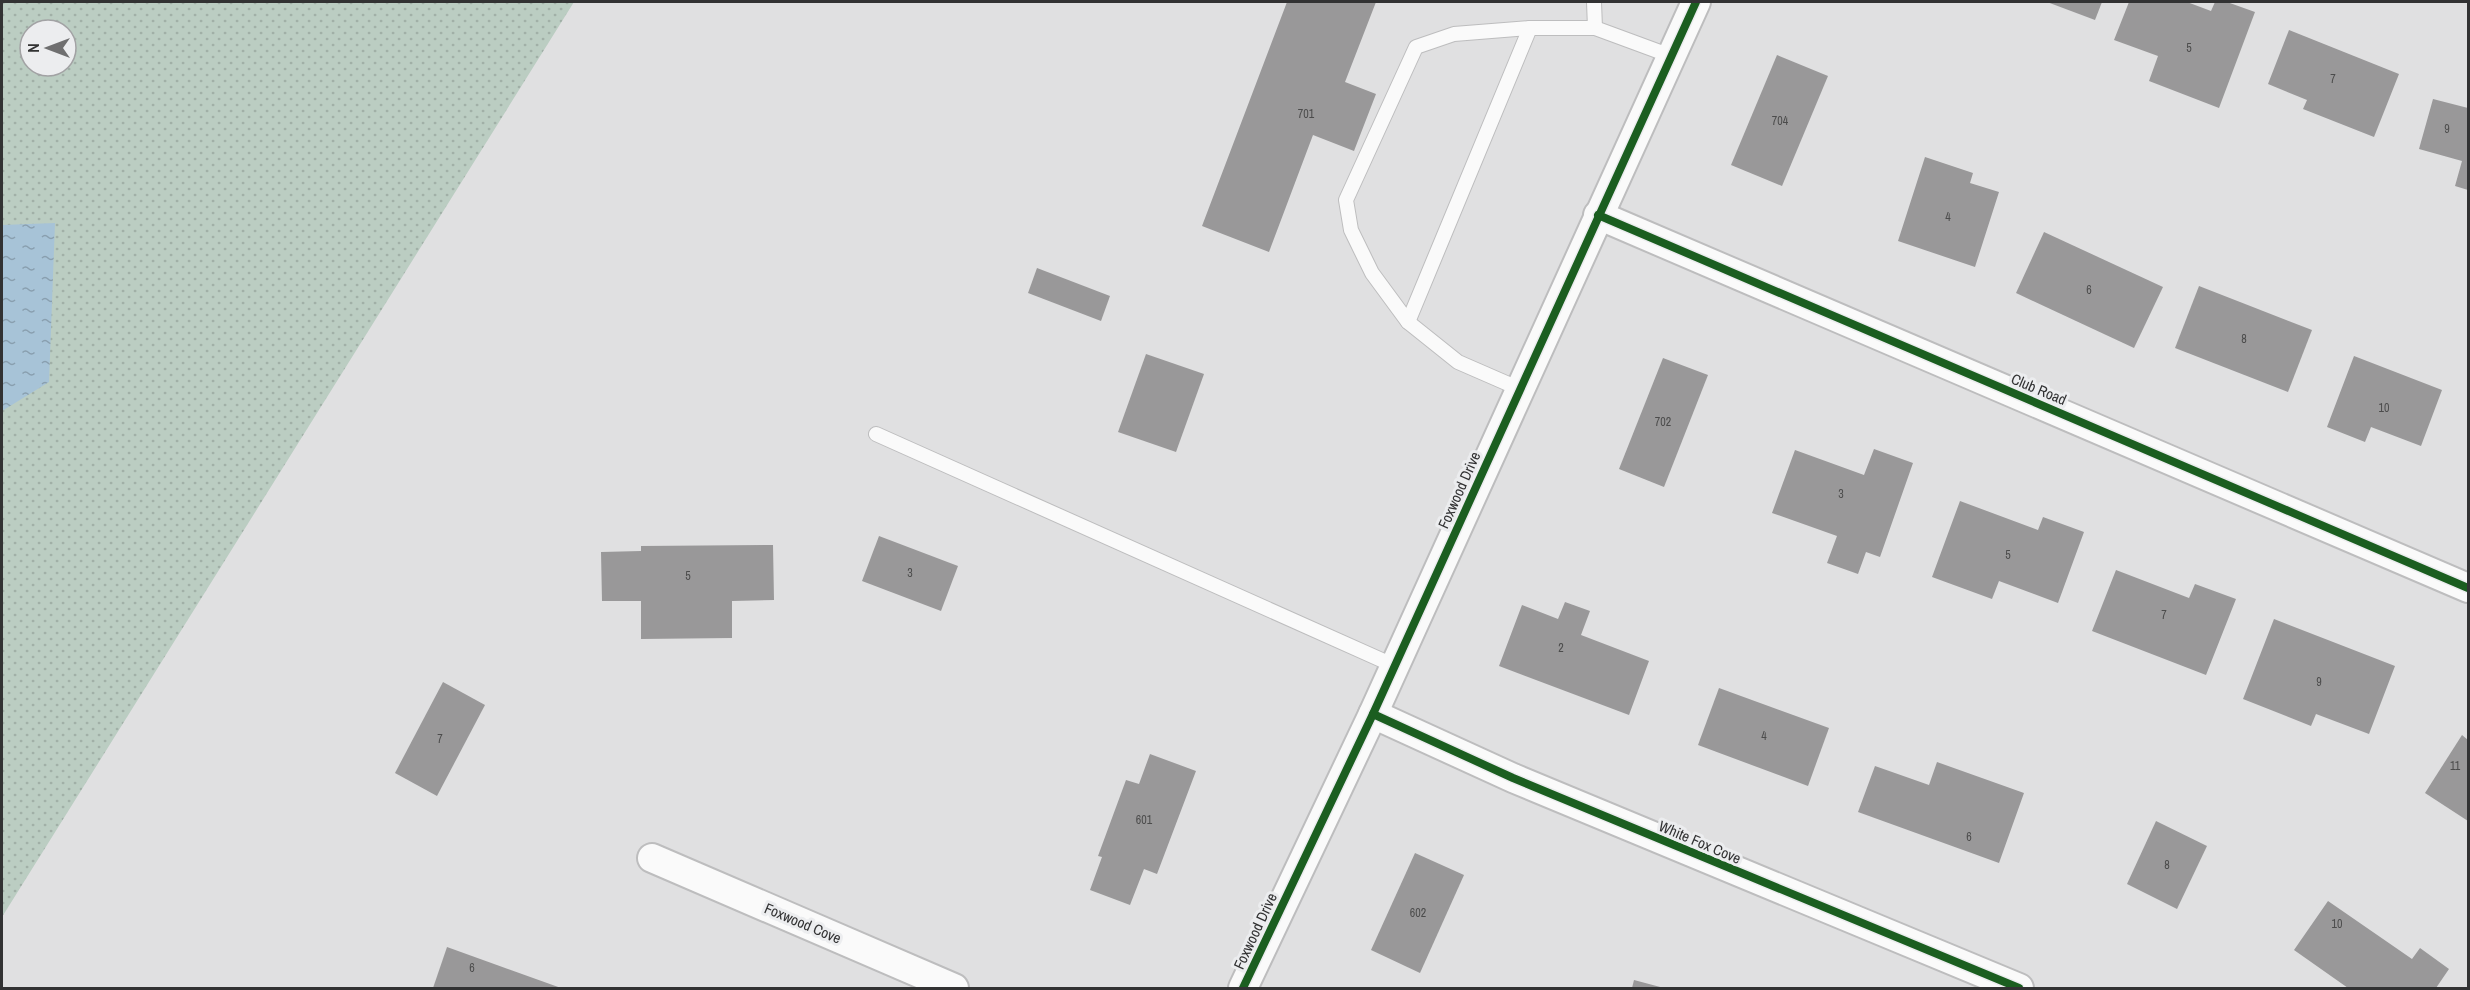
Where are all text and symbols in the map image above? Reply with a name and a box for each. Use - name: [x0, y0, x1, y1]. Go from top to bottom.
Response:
- north arrow: [18, 18, 78, 78]
- house number: 5: [2186, 40, 2192, 56]
- text: N: [22, 43, 44, 53]
- house number: 7: [2330, 71, 2336, 87]
- house number: 701: [1298, 106, 1315, 122]
- house number: 704: [1772, 113, 1789, 129]
- house number: 9: [2444, 121, 2450, 137]
- house number: 4: [1945, 209, 1951, 225]
- house number: 6: [2086, 282, 2092, 298]
- house number: 8: [2241, 331, 2247, 347]
- street label: Club Road: [2008, 368, 2070, 410]
- house number: 10: [2379, 400, 2389, 416]
- house number: 702: [1655, 414, 1671, 430]
- street label: Foxwood Drive: [1433, 448, 1485, 532]
- house number: 3: [1838, 486, 1844, 502]
- house number: 5: [2005, 547, 2011, 563]
- house number: 3: [907, 565, 913, 581]
- house number: 5: [685, 568, 691, 584]
- house number: 7: [2161, 607, 2167, 623]
- house number: 2: [1558, 640, 1564, 656]
- house number: 9: [2316, 674, 2322, 690]
- house number: 4: [1761, 728, 1767, 744]
- house number: 7: [437, 731, 443, 747]
- house number: 11: [2450, 758, 2461, 774]
- house number: 601: [1136, 812, 1153, 828]
- street label: White Fox Cove: [1656, 815, 1745, 869]
- house number: 6: [1966, 829, 1972, 845]
- house number: 8: [2164, 857, 2170, 873]
- street label: Foxwood Drive: [1228, 889, 1282, 973]
- street label: Foxwood Cove: [761, 897, 845, 949]
- house number: 602: [1410, 905, 1426, 921]
- house number: 10: [2332, 916, 2342, 932]
- house number: 6: [469, 960, 475, 976]

